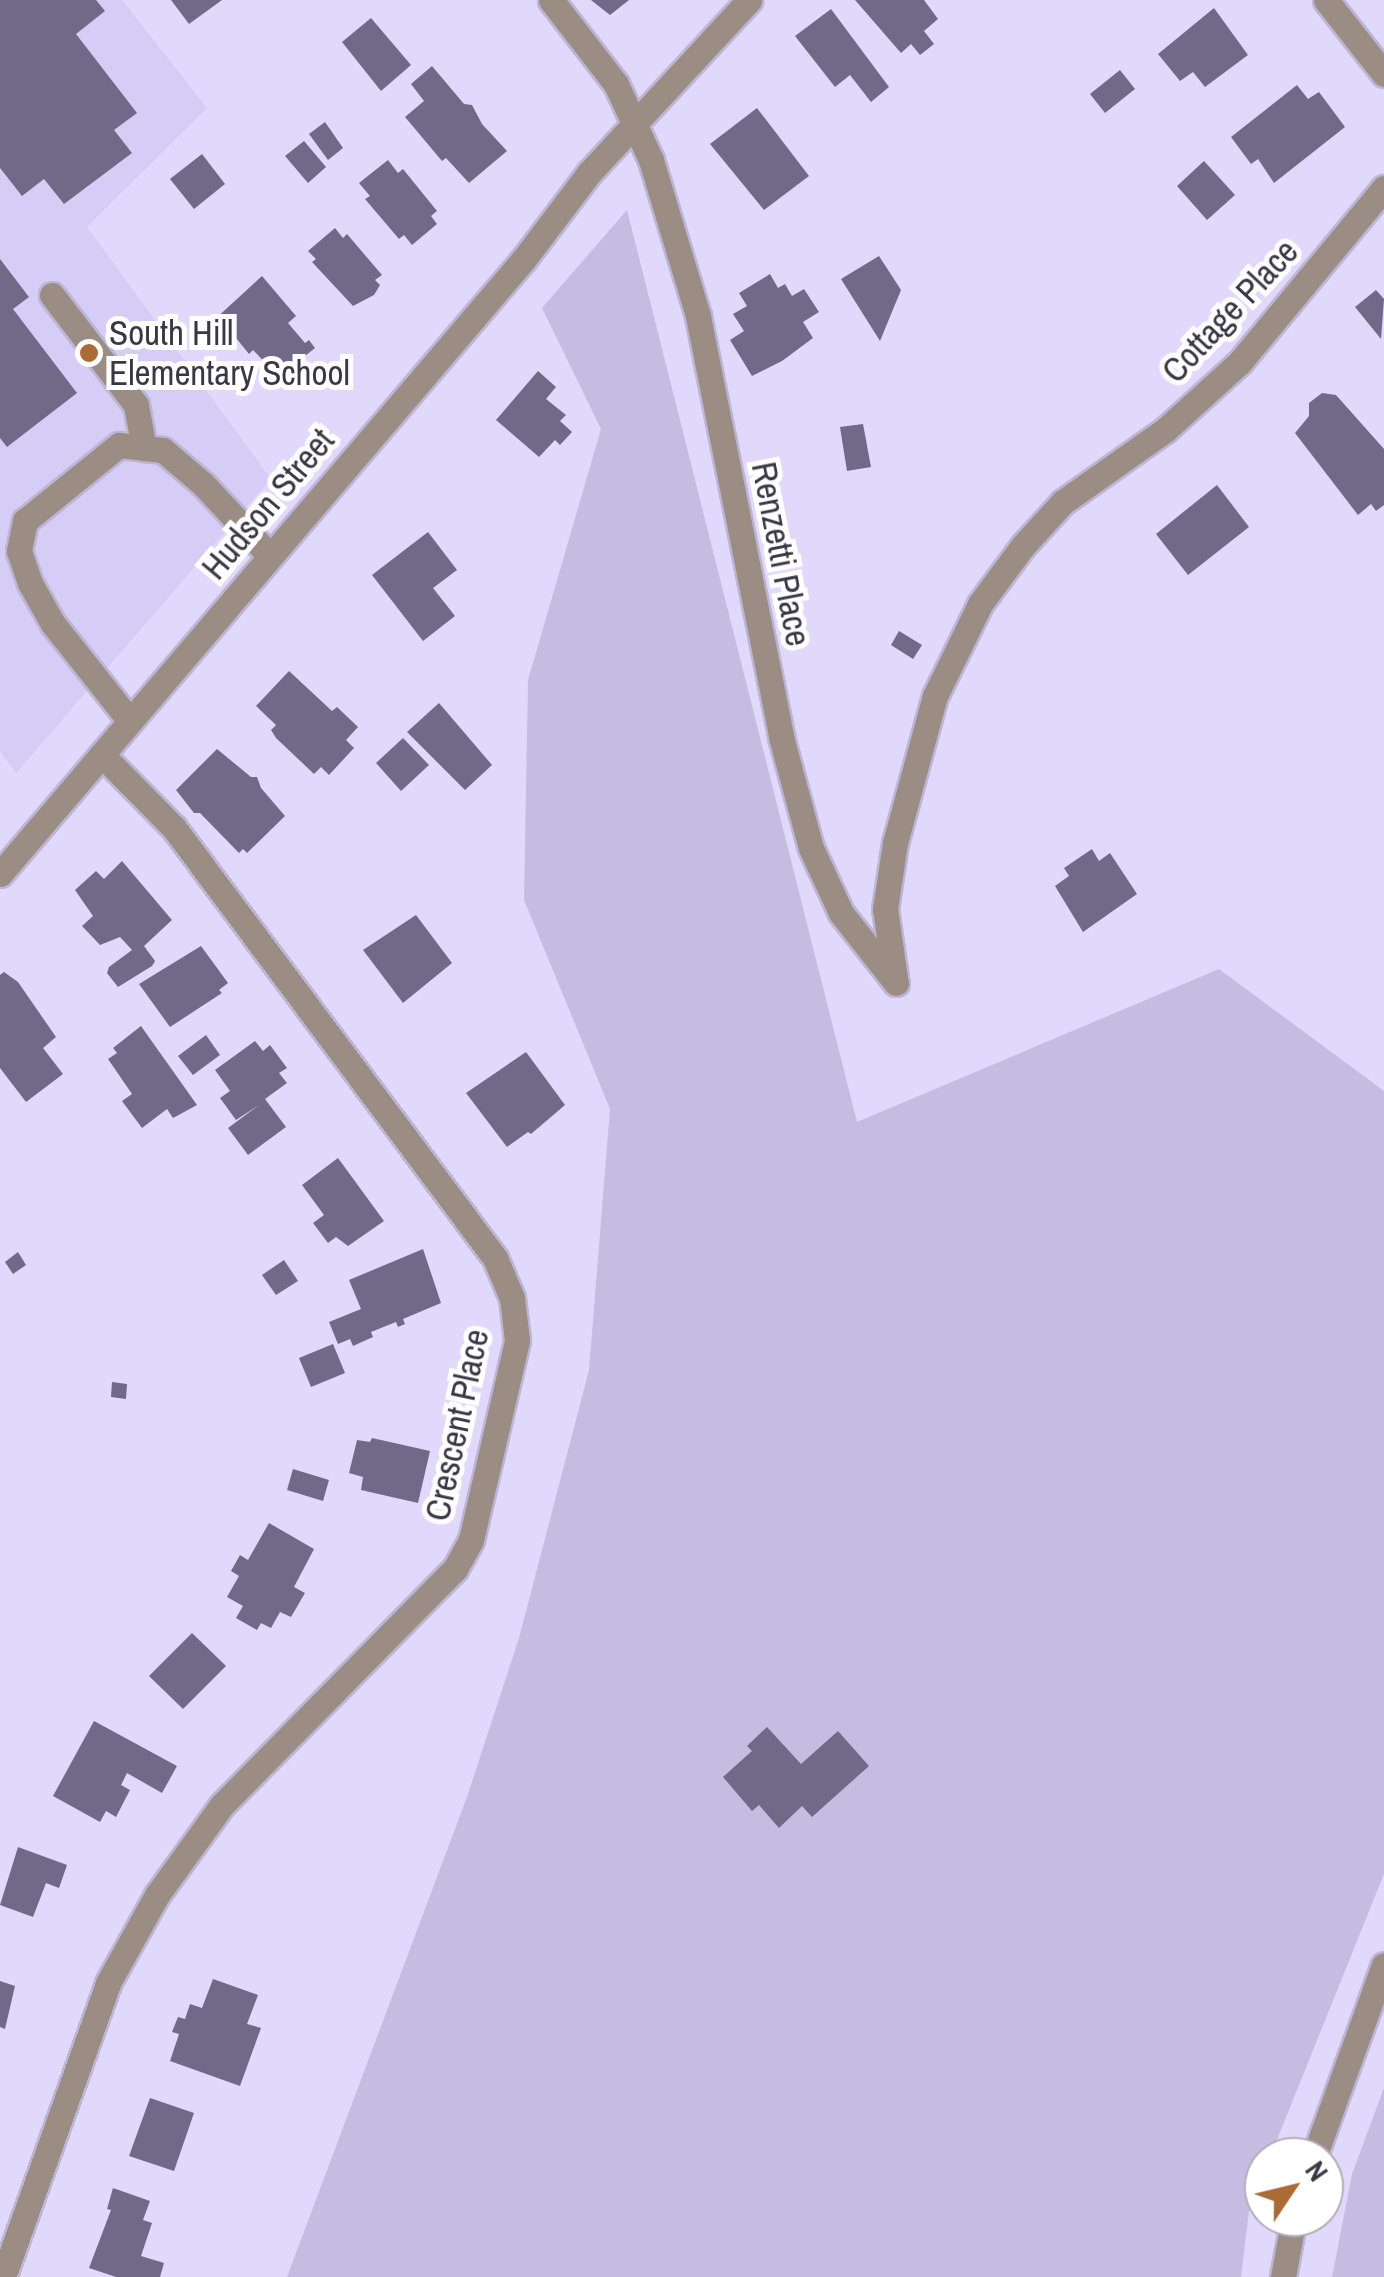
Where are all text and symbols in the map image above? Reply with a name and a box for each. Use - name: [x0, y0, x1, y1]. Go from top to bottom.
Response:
- street label: Cottage Place: [1153, 231, 1307, 391]
- place label: South Hill Elementary School: [109, 312, 350, 394]
- marker: South Hill Elementary School: [78, 342, 100, 364]
- street label: Hudson Street: [193, 420, 343, 588]
- street label: Renzetti Place: [743, 458, 819, 650]
- street label: Crescent Place: [416, 1325, 498, 1525]
- north arrow: [1244, 2137, 1344, 2237]
- text: N: [1297, 2153, 1337, 2189]

